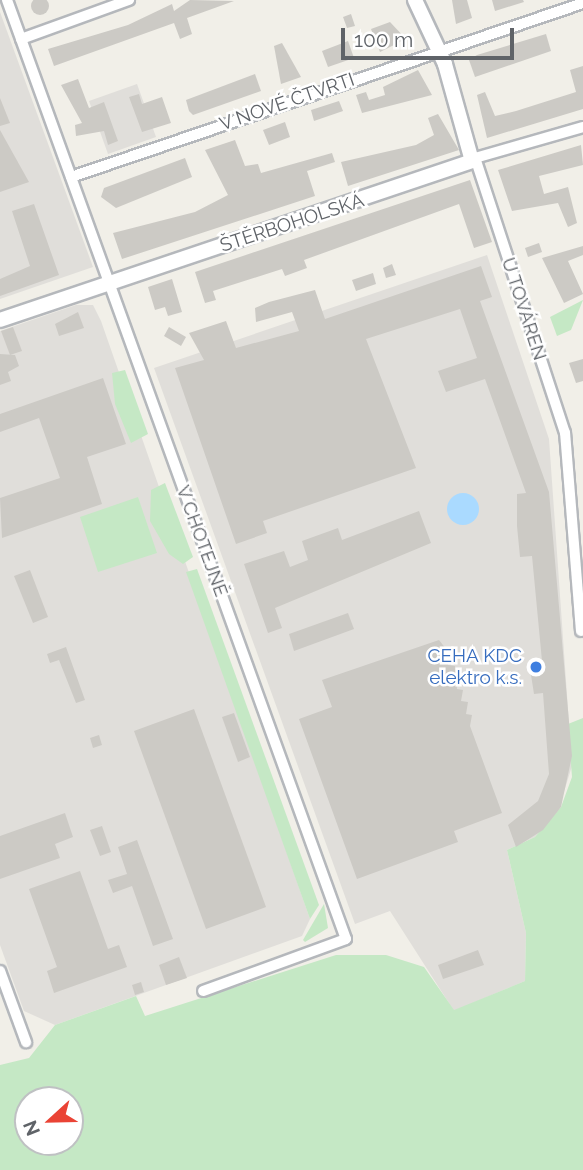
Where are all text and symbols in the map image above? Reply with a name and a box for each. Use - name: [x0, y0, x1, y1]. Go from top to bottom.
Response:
- scale bar: [345, 14, 518, 58]
- text: 100 m: [354, 27, 413, 52]
- street label: V NOVÉ ČTVRTI: [216, 68, 358, 136]
- street label: ŠTĚRBOHOLSKÁ: [217, 189, 367, 257]
- street label: U TOVÁREN: [497, 254, 551, 364]
- street label: V CHOTEJNĚ: [171, 482, 233, 600]
- place label: CEHA KDC elektro k.s.: [427, 645, 522, 689]
- marker: CEHA KDC elektro k.s.: [528, 659, 544, 675]
- north arrow: [14, 1086, 84, 1156]
- text: N: [18, 1117, 44, 1139]

